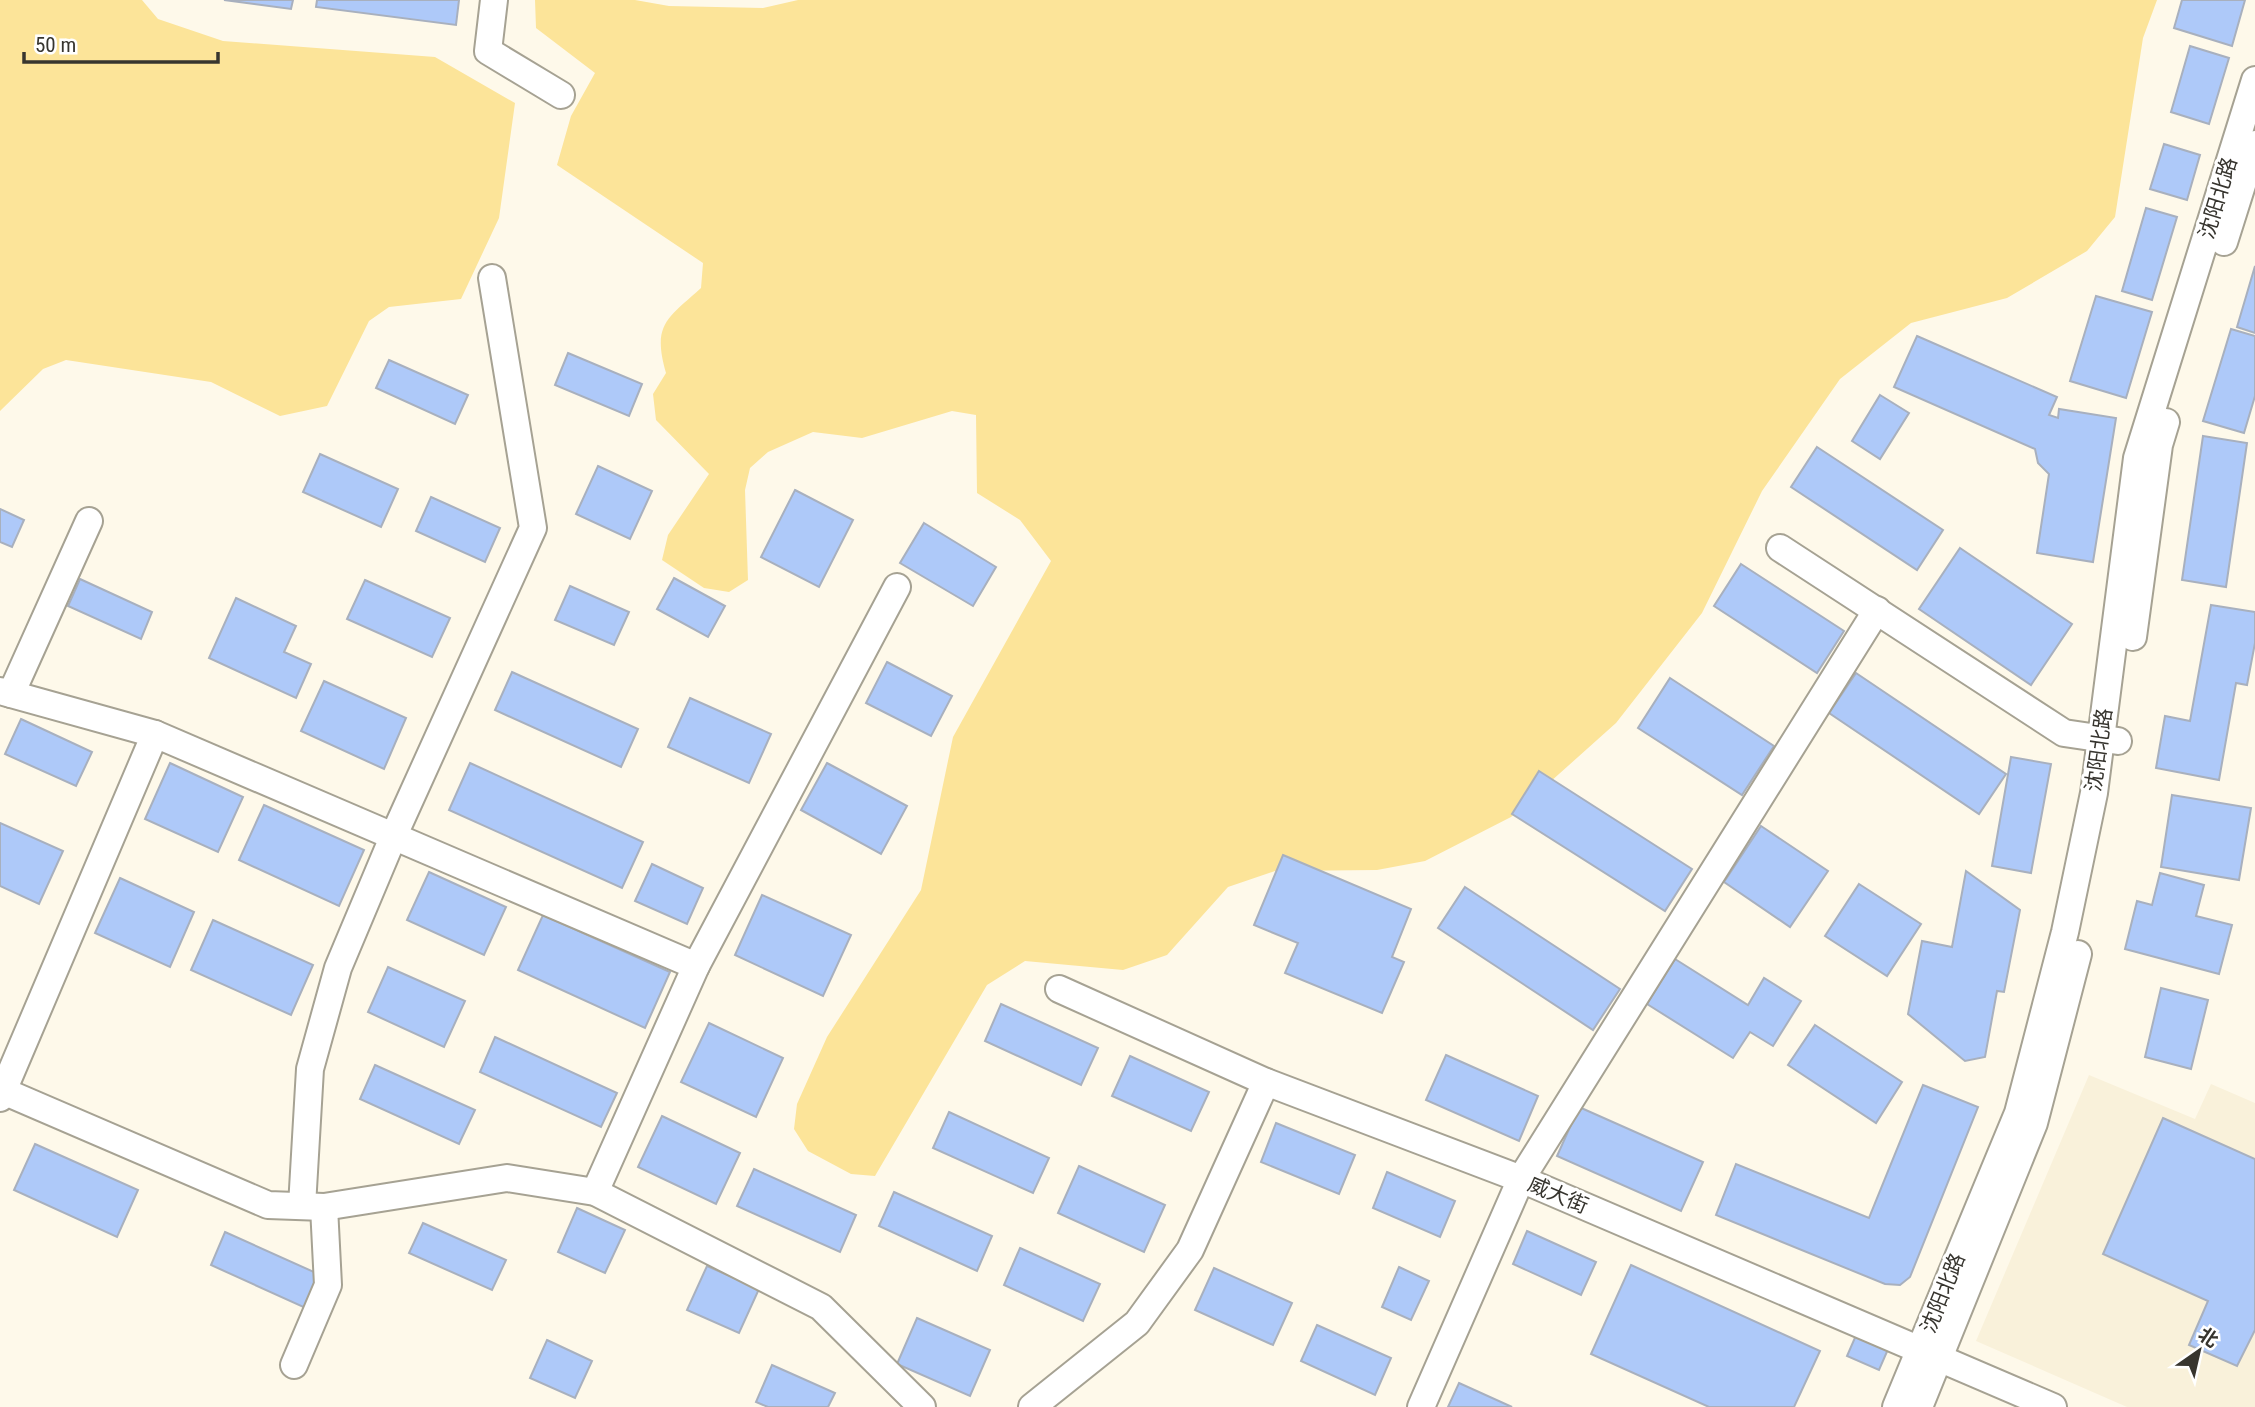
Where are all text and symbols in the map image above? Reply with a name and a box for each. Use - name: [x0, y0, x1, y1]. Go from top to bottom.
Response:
- scale bar: [24, 21, 219, 65]
- text: 50 m: [35, 33, 76, 57]
- street label: 沈阳北路: [2194, 154, 2242, 242]
- street label: 沈阳北路: [2081, 707, 2117, 793]
- street label: 威大街: [1524, 1172, 1592, 1218]
- street label: 沈阳北路: [1916, 1250, 1970, 1336]
- north arrow: [2164, 1316, 2234, 1386]
- text: 北: [2194, 1322, 2223, 1352]

